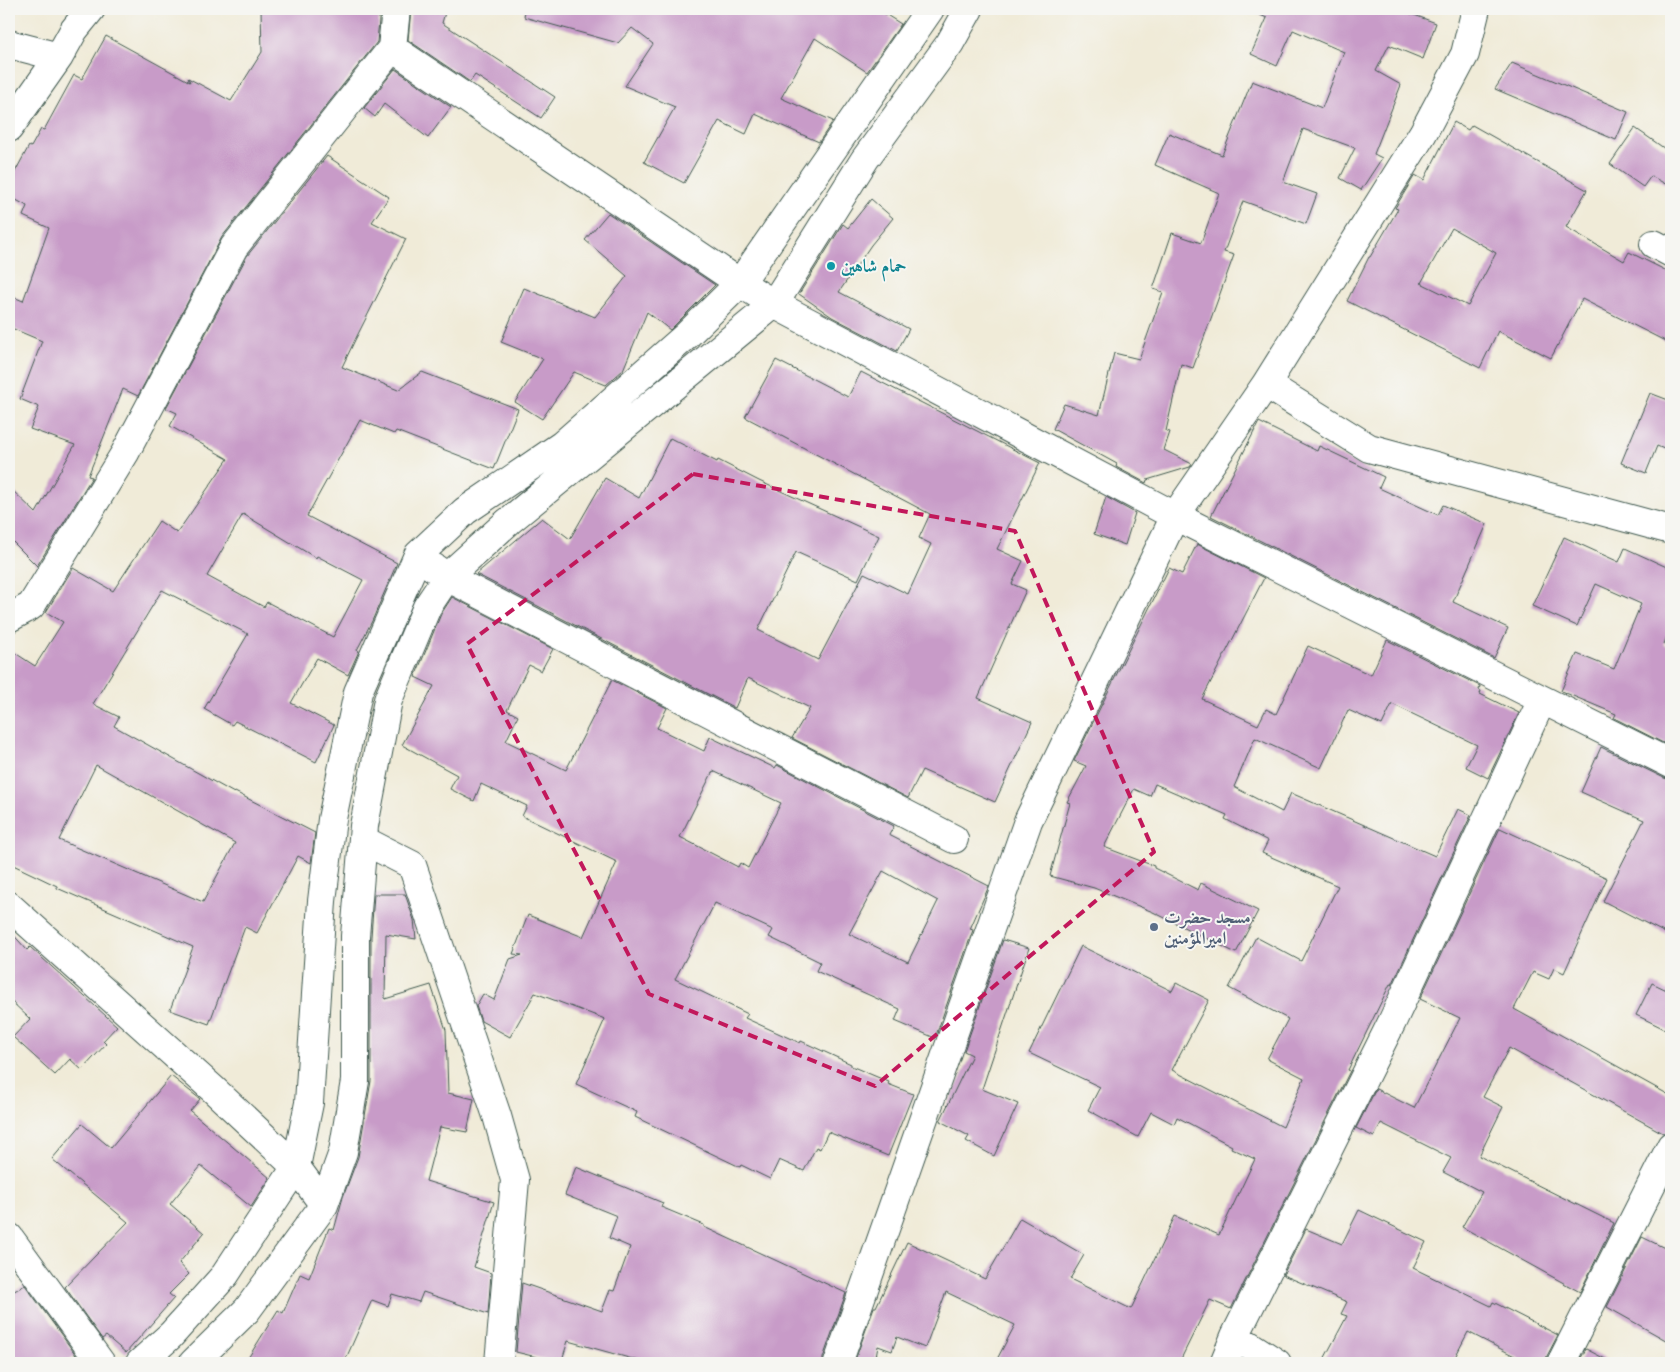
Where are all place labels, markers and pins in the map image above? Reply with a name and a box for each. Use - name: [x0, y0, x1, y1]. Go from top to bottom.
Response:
- place label: حمام شاهین: [841, 252, 907, 282]
- marker: حمام شاهین: [825, 260, 837, 272]
- place label: مسجد حضرت امیرالمؤمنین: [1164, 903, 1251, 951]
- marker: مسجد حضرت امیرالمؤمنین: [1148, 921, 1160, 933]

